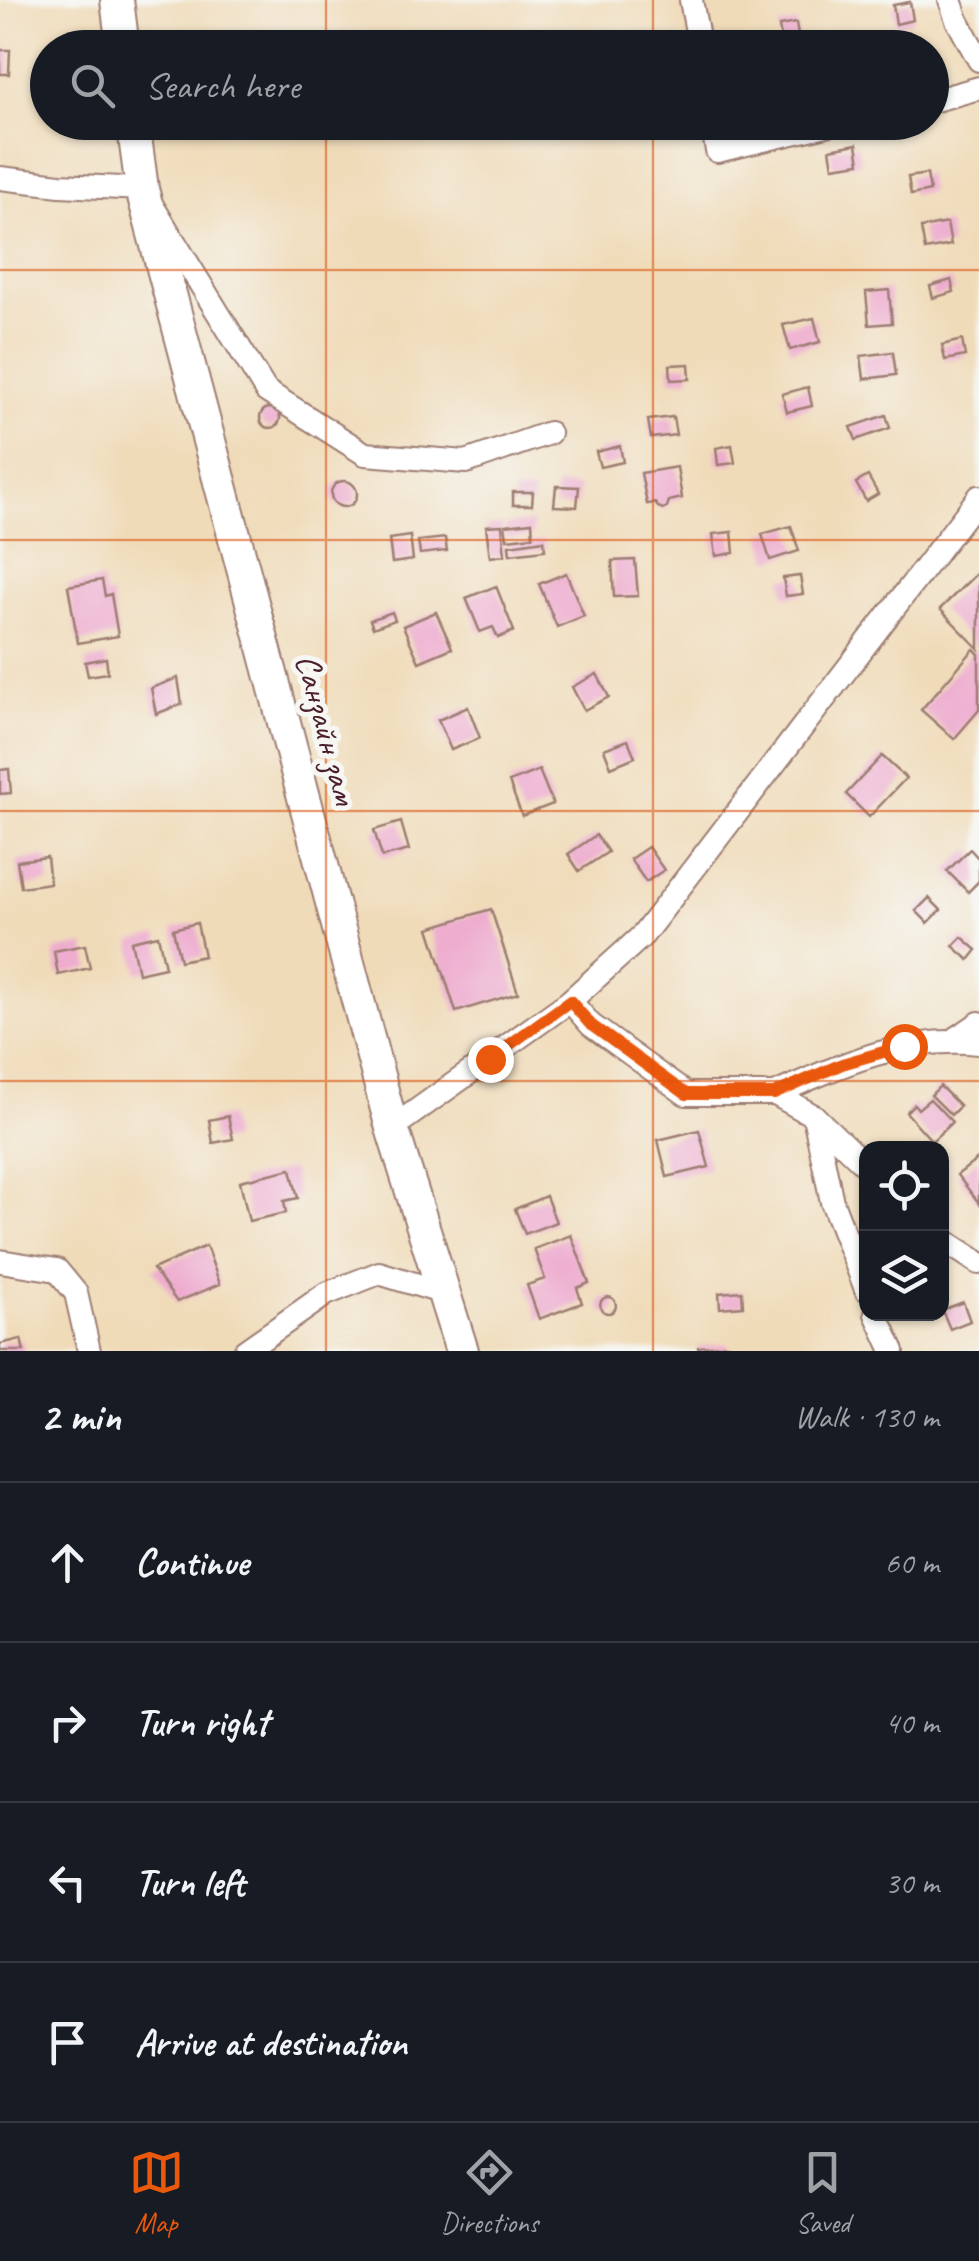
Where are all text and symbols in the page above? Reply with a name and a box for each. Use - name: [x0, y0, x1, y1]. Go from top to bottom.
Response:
- search box: [30, 30, 949, 140]
- icon: search: [65, 58, 120, 113]
- text: Search here: [145, 62, 300, 109]
- street label: Санзайн зам: [285, 649, 369, 812]
- route start: [882, 1024, 928, 1070]
- route end: [468, 1037, 514, 1083]
- map controls: [859, 1141, 949, 1321]
- button: locate: [859, 1141, 949, 1231]
- button: layers: [859, 1231, 949, 1321]
- text: 2 min: [40, 1390, 120, 1443]
- text: Walk · 130 m: [795, 1396, 939, 1437]
- icon: ahead: [40, 1535, 95, 1590]
- text: Continue: [135, 1539, 249, 1586]
- text: 60 m: [885, 1542, 939, 1583]
- icon: right: [40, 1695, 95, 1750]
- text: Turn right: [135, 1699, 269, 1746]
- text: 40 m: [885, 1702, 939, 1743]
- icon: left: [40, 1855, 95, 1910]
- text: Turn left: [135, 1859, 245, 1906]
- text: 30 m: [885, 1862, 939, 1903]
- icon: arrive: [40, 2015, 95, 2070]
- text: Arrive at destination: [135, 2019, 407, 2066]
- tab: Map: [129, 2145, 184, 2240]
- tab: Directions: [441, 2145, 538, 2240]
- tab: Saved: [795, 2145, 850, 2240]

